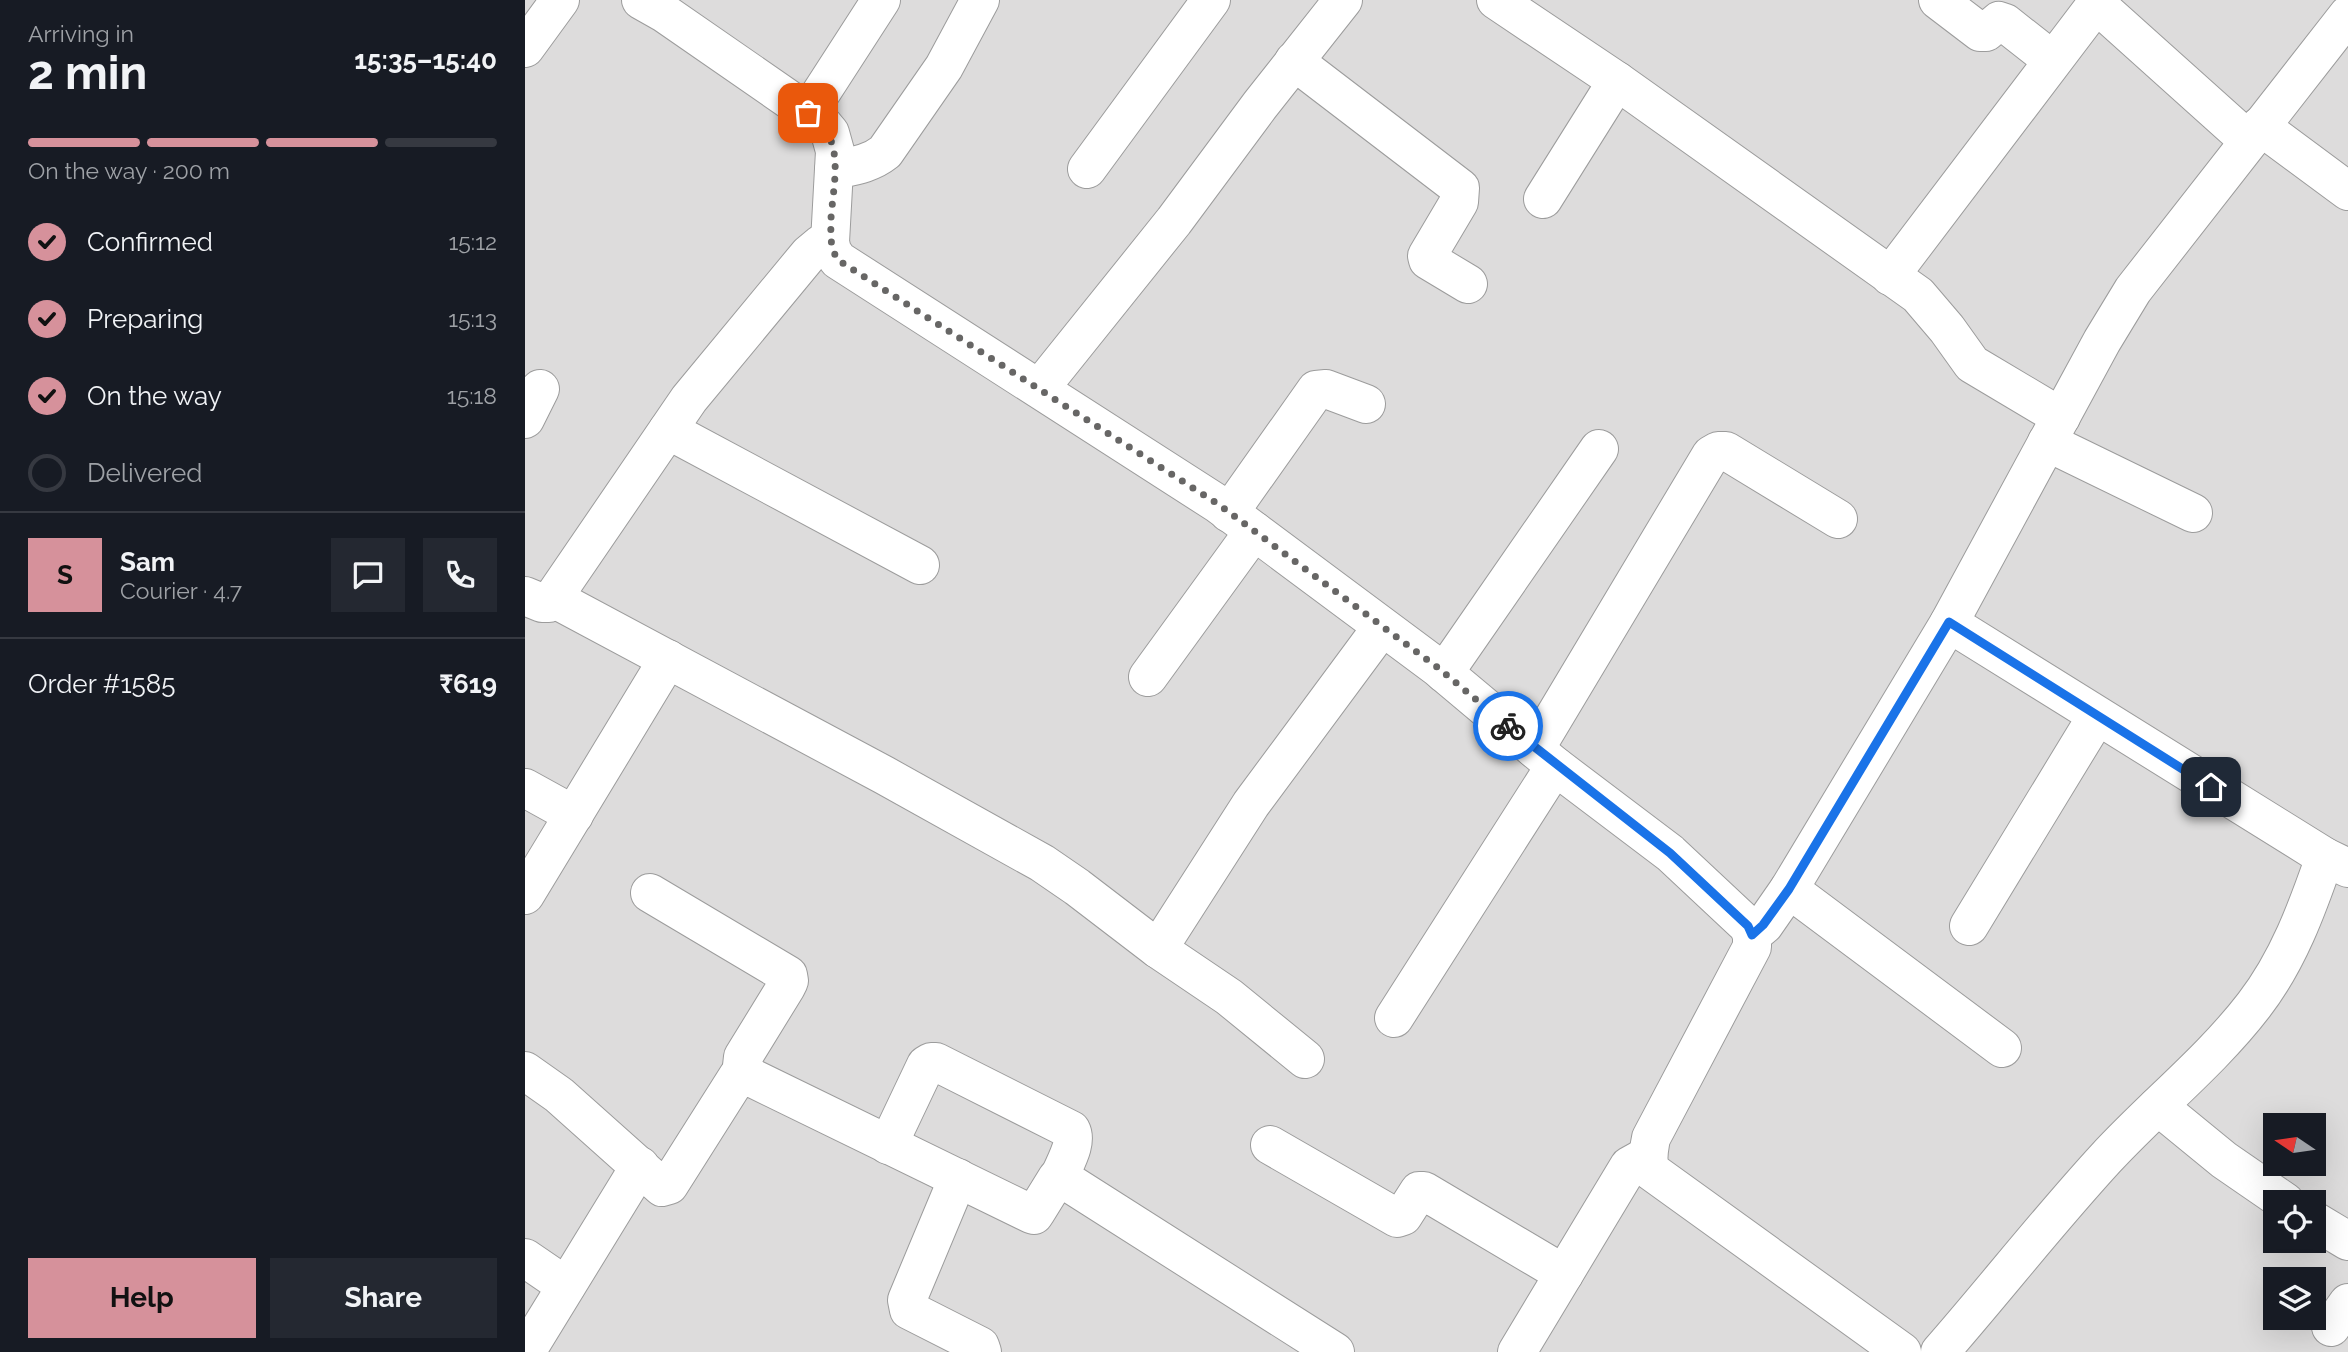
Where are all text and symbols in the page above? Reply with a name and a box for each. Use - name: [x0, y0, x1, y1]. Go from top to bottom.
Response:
- text: Arriving in: [28, 20, 134, 47]
- text: 15:35–15:40: [354, 45, 497, 75]
- text: 2 min: [28, 46, 147, 100]
- pin: [778, 83, 838, 143]
- icon: bag: [789, 94, 827, 132]
- text: On the way · 200 m: [28, 157, 230, 184]
- icon: check: [28, 223, 66, 261]
- text: Confirmed: [87, 227, 213, 257]
- text: 15:12: [448, 228, 497, 255]
- icon: check: [28, 300, 66, 338]
- text: Preparing: [87, 304, 203, 334]
- text: 15:13: [448, 305, 497, 332]
- icon: check: [28, 377, 66, 415]
- text: On the way: [87, 381, 222, 411]
- text: 15:18: [447, 382, 497, 409]
- text: Delivered: [87, 458, 202, 488]
- button: chat: [331, 538, 405, 612]
- button: phone: [423, 538, 497, 612]
- text: Sam: [120, 547, 175, 577]
- text: S: [57, 560, 73, 590]
- text: Courier · 4.7: [120, 577, 242, 604]
- text: Order #1585: [28, 669, 175, 699]
- text: ₹619: [439, 669, 497, 699]
- courier: [1473, 691, 1543, 761]
- icon: bike: [1489, 707, 1527, 745]
- pin: [2181, 757, 2241, 817]
- icon: home: [2192, 768, 2230, 806]
- north arrow: [2263, 1113, 2326, 1176]
- map controls: [2263, 1113, 2326, 1330]
- button: locate: [2263, 1190, 2326, 1253]
- button: Help: [28, 1258, 256, 1338]
- button: Share: [270, 1258, 497, 1338]
- button: layers: [2263, 1267, 2326, 1330]

